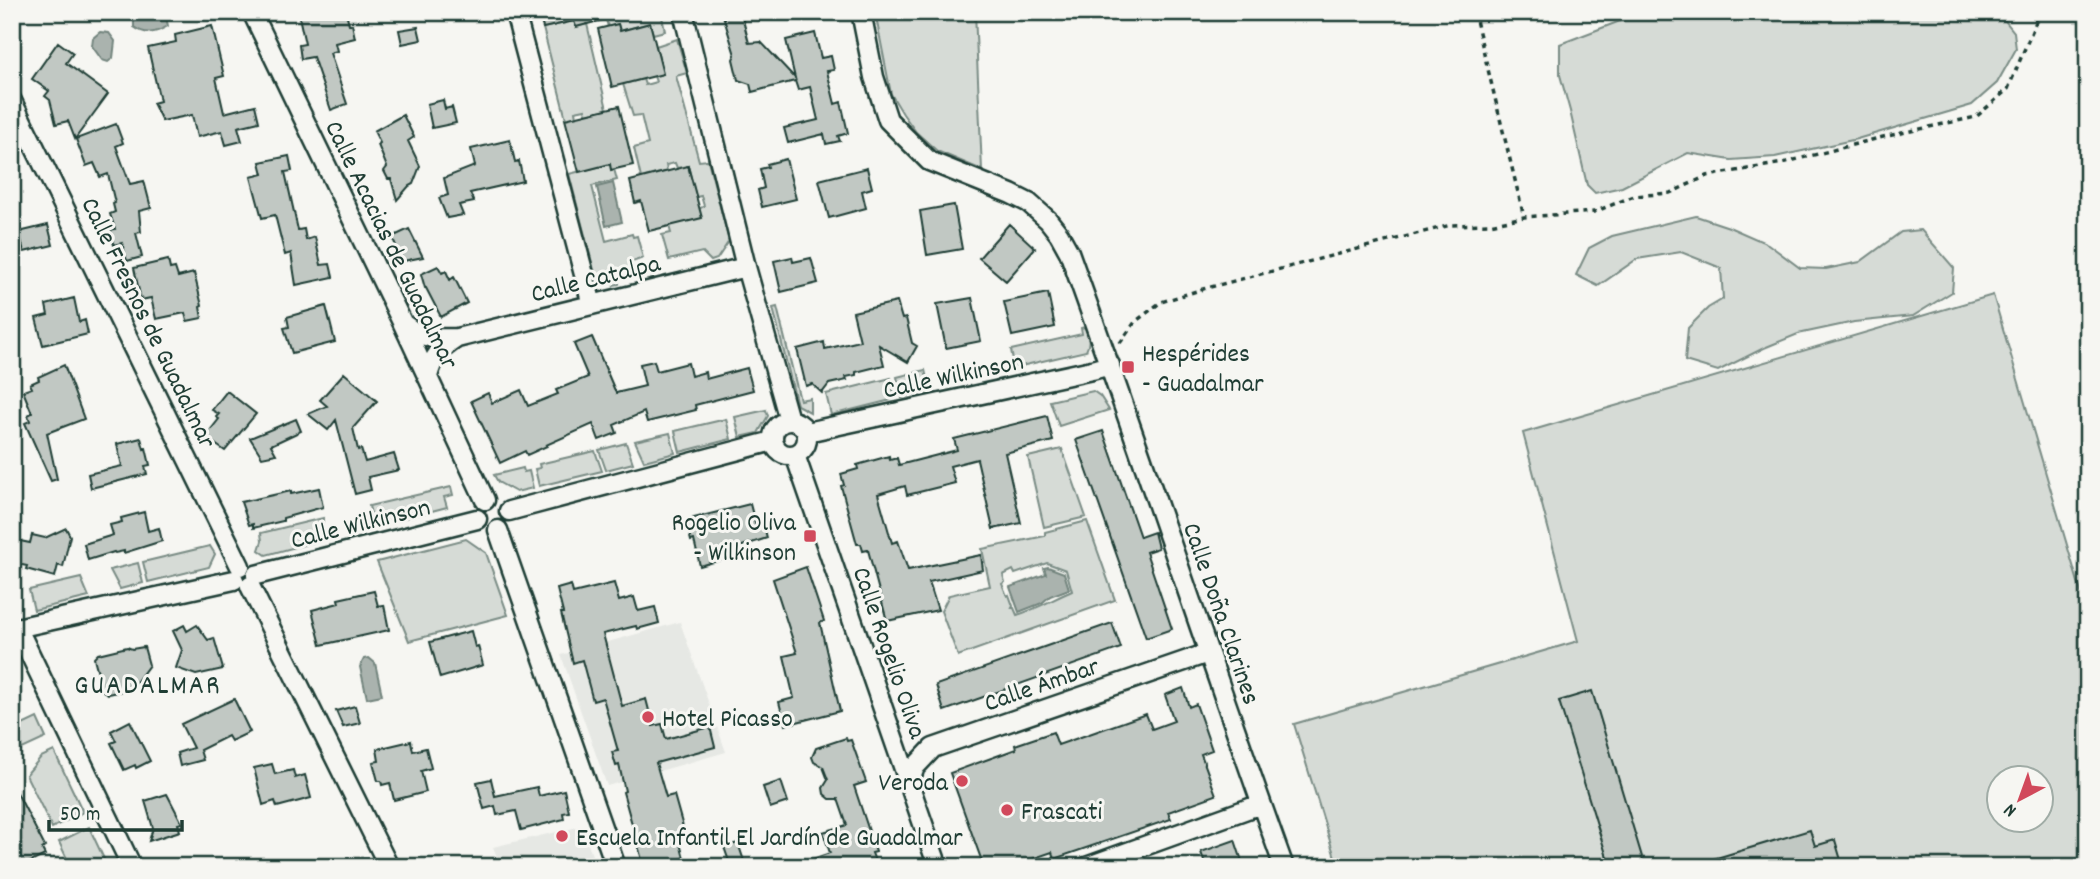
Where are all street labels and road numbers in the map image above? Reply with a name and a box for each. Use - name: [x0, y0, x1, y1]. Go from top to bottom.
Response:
- street label: Calle Acacias de Guadalmar: [314, 115, 466, 376]
- street label: Calle Fresnos de Guadalmar: [70, 192, 224, 456]
- street label: Calle Catalpa: [527, 246, 665, 314]
- street label: Calle Wilkinson: [880, 344, 1027, 410]
- street label: Calle Wilkinson: [287, 490, 435, 561]
- street label: Calle Doña Clarines: [1171, 518, 1268, 710]
- street label: Calle Rogelio Oliva: [841, 562, 935, 745]
- street label: Calle Ámbar: [980, 649, 1105, 723]

